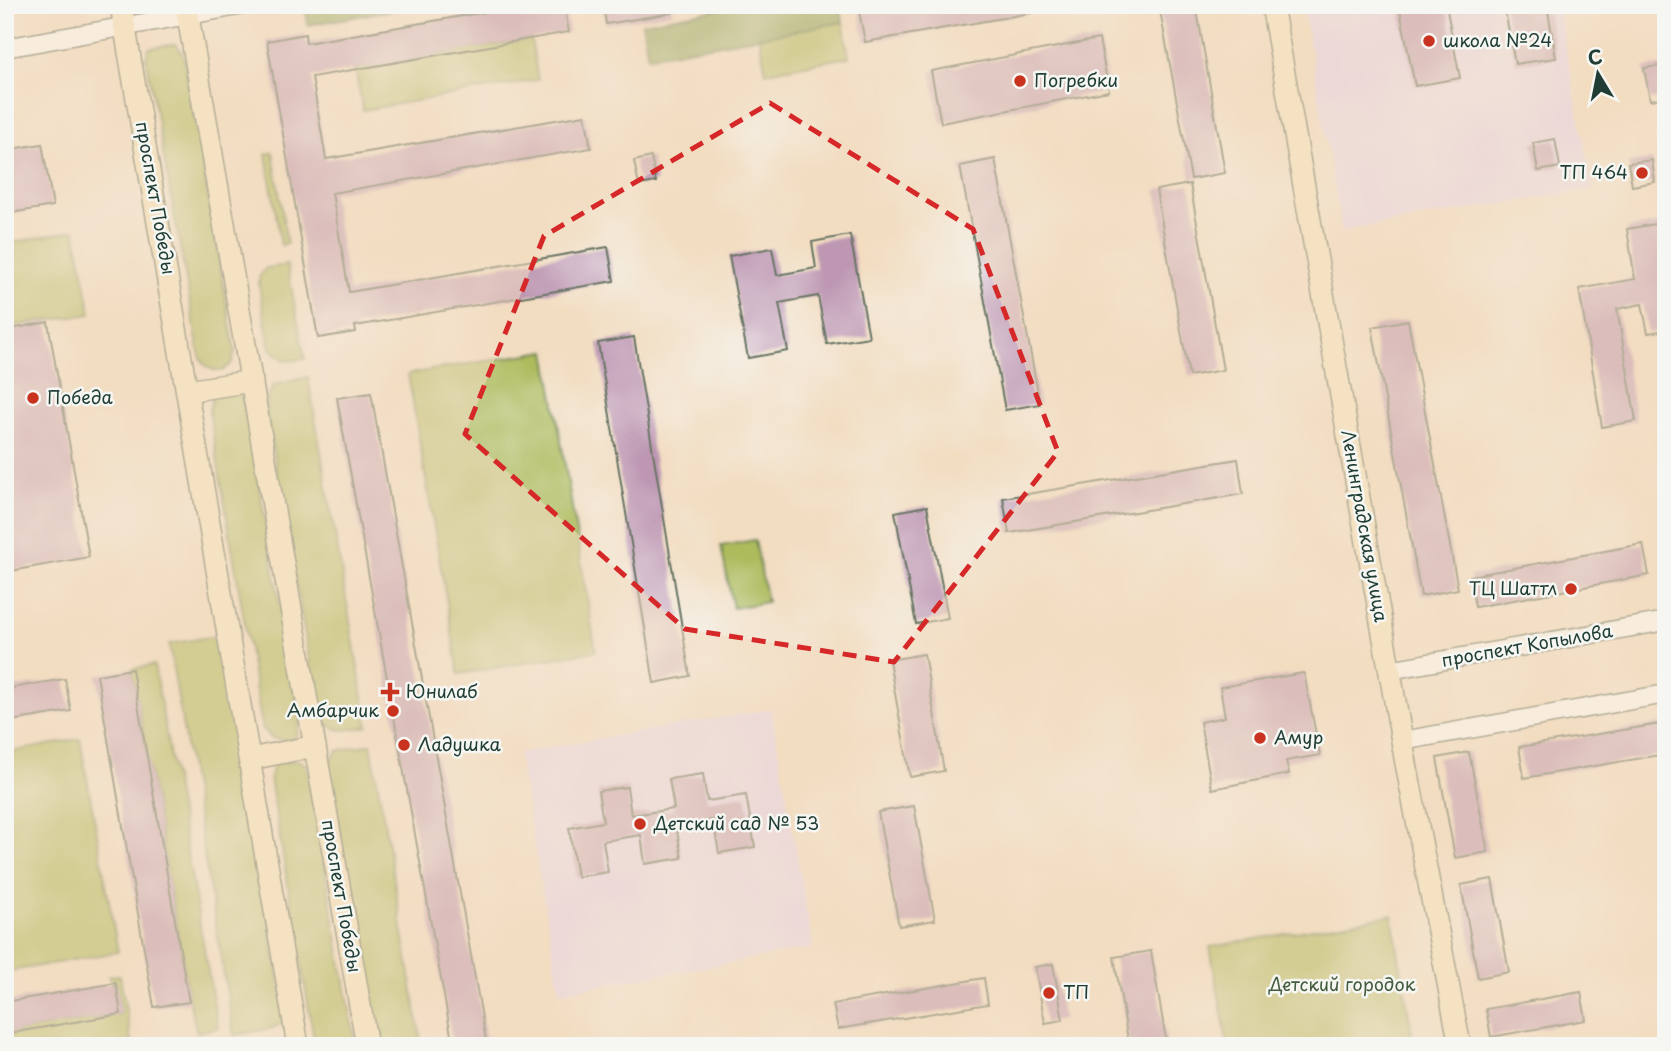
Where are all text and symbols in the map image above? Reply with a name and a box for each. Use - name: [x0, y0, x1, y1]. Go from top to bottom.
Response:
- place label: школа №24: [1443, 26, 1552, 53]
- marker: школа №24: [1421, 33, 1437, 49]
- north arrow: [1562, 38, 1632, 108]
- text: С: [1585, 41, 1604, 71]
- place label: Погребки: [1034, 66, 1118, 93]
- marker: Погребки: [1012, 73, 1028, 89]
- street label: проспект Победы: [130, 119, 183, 277]
- place label: ТП 464: [1560, 158, 1628, 185]
- marker: ТП 464: [1634, 165, 1650, 181]
- place label: Победа: [47, 383, 114, 410]
- marker: Победа: [25, 390, 41, 406]
- street label: Ленинградская улица: [1335, 427, 1396, 625]
- place label: ТЦ Шаттл: [1469, 574, 1557, 601]
- marker: ТЦ Шаттл: [1563, 581, 1579, 597]
- street label: проспект Копылова: [1439, 616, 1615, 673]
- place label: Юнилаб: [406, 677, 478, 704]
- marker: Юнилаб: [380, 682, 400, 702]
- place label: Амбарчик: [287, 696, 379, 723]
- marker: Амбарчик: [385, 703, 401, 719]
- place label: Амур: [1274, 723, 1323, 750]
- place label: Ладушка: [418, 730, 501, 757]
- marker: Амур: [1252, 730, 1268, 746]
- marker: Ладушка: [396, 737, 412, 753]
- place label: Детский сад № 53: [653, 809, 819, 836]
- marker: Детский сад № 53: [632, 816, 648, 832]
- street label: проспект Победы: [316, 817, 369, 975]
- park label: Детский городок: [1268, 970, 1416, 997]
- place label: ТП: [1063, 978, 1089, 1005]
- marker: ТП: [1041, 985, 1057, 1001]

